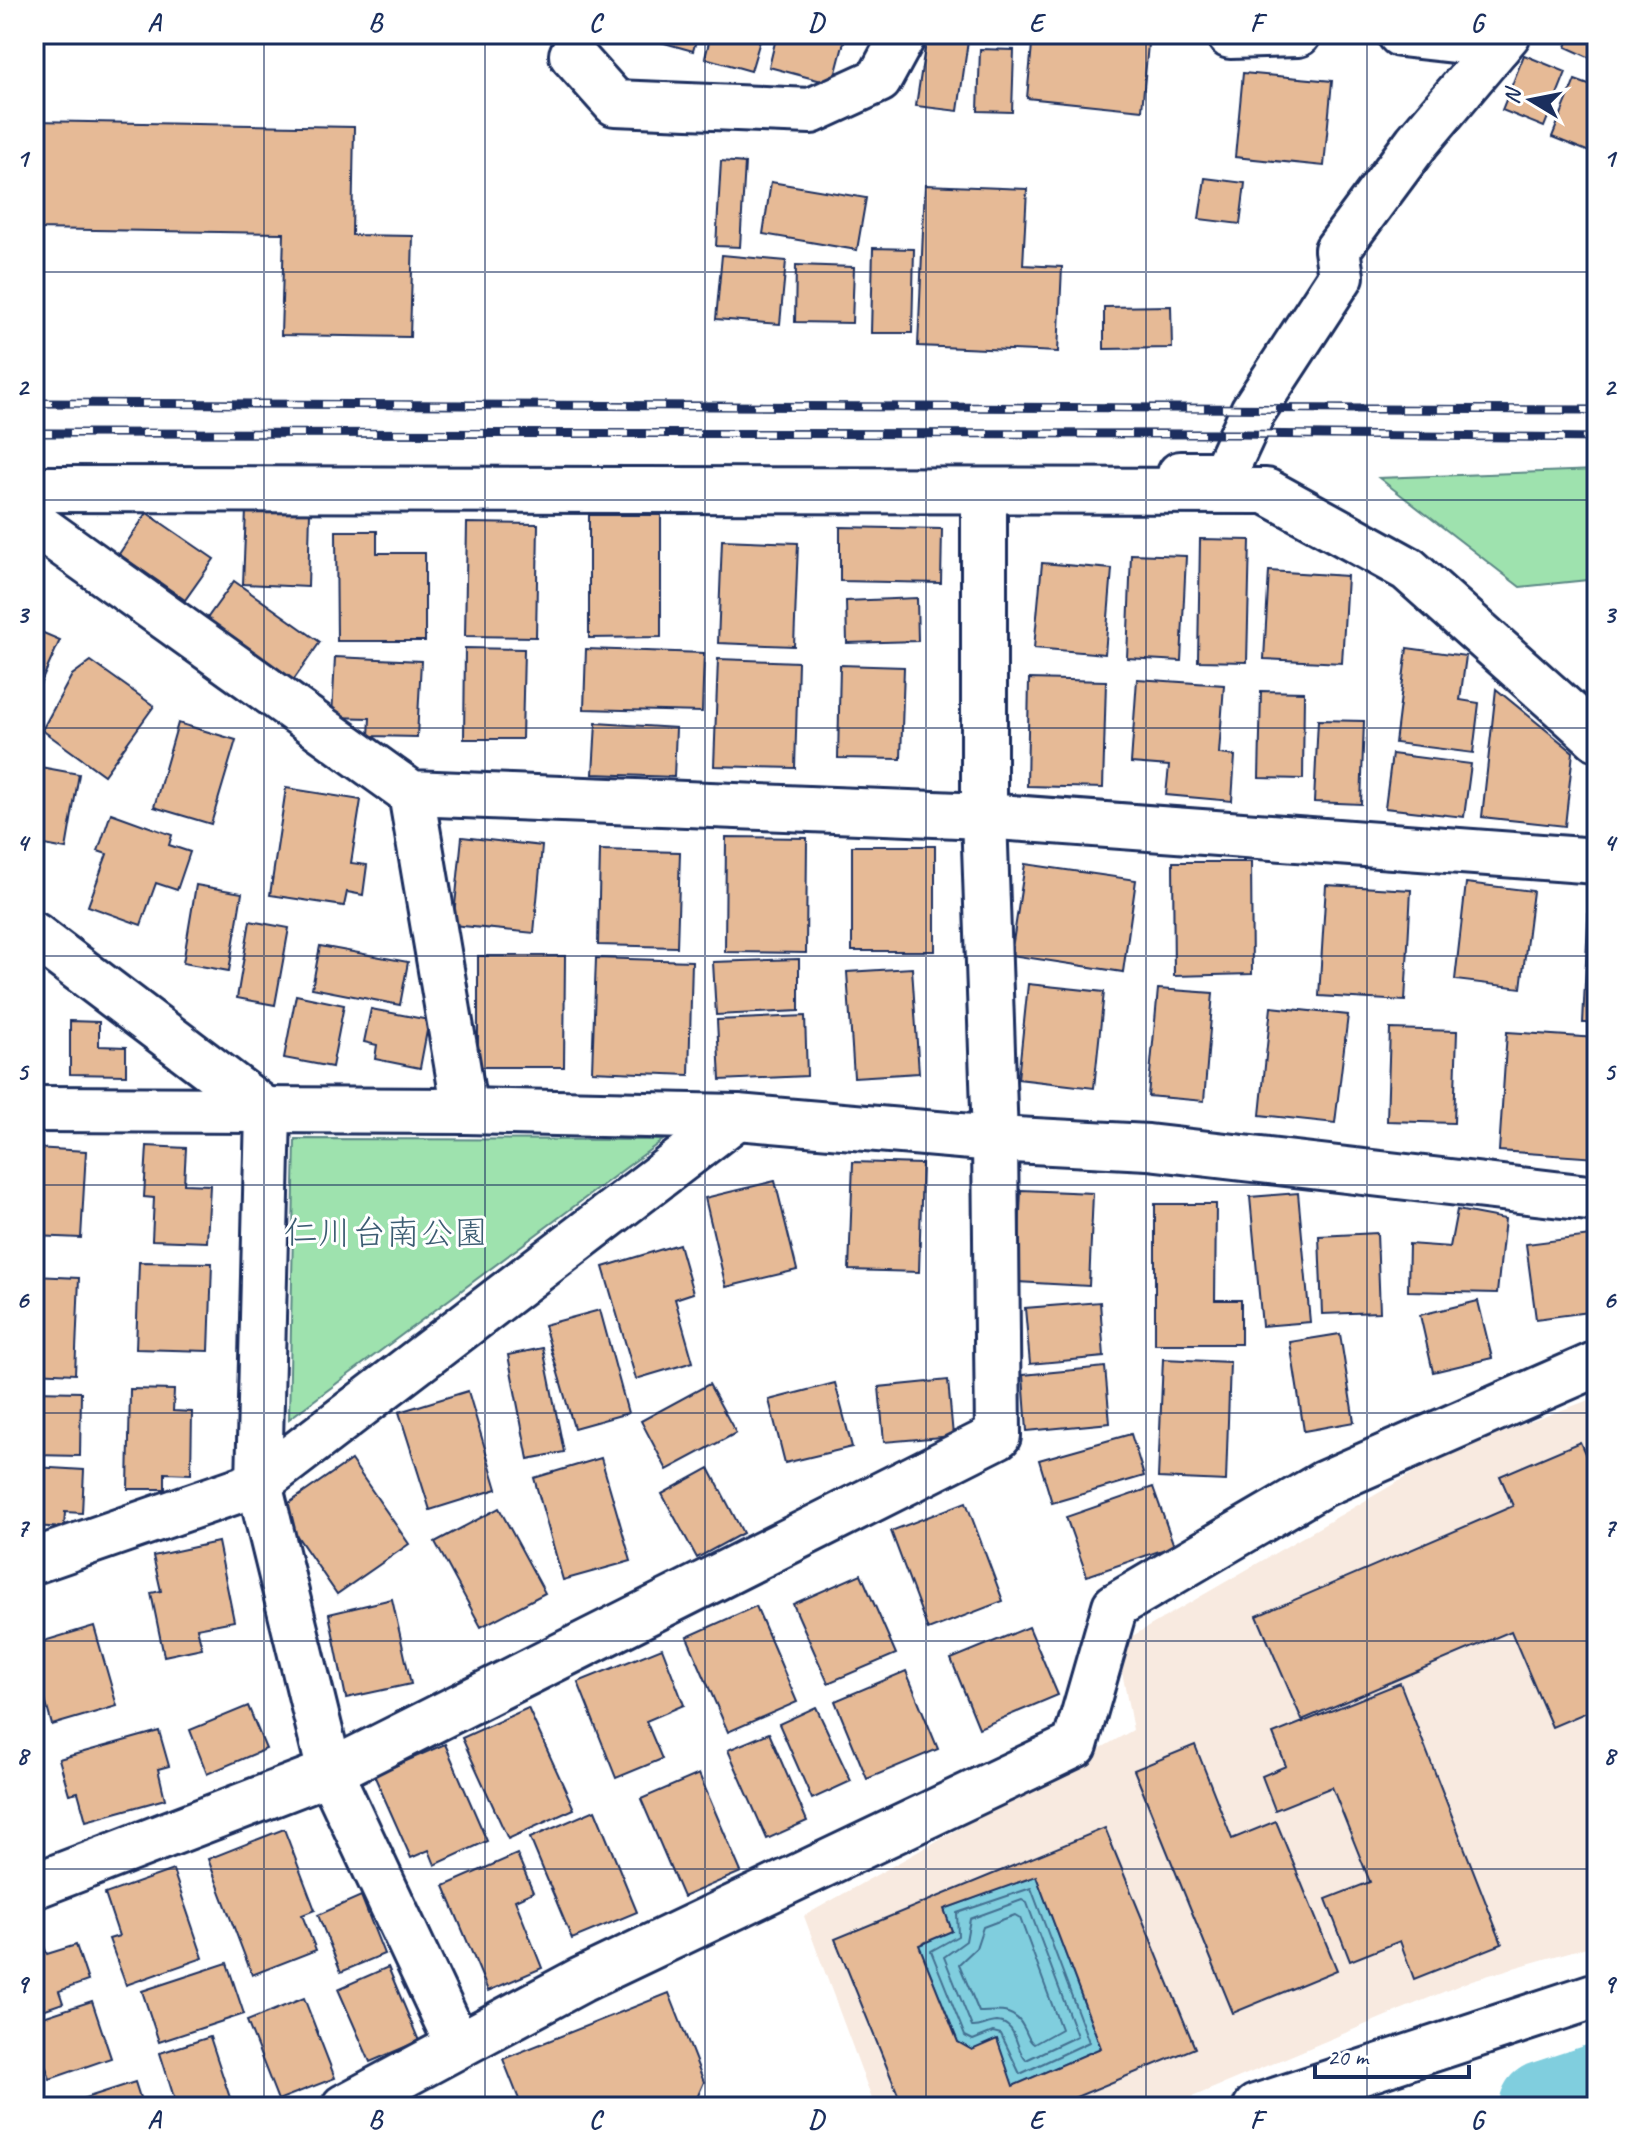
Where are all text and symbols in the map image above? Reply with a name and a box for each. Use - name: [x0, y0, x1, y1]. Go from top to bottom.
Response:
- text: A: [147, 6, 162, 39]
- text: B: [368, 6, 384, 39]
- text: C: [589, 6, 605, 39]
- text: D: [808, 6, 826, 39]
- text: E: [1029, 6, 1047, 39]
- text: F: [1250, 6, 1268, 39]
- text: G: [1471, 6, 1487, 39]
- north arrow: [1491, 60, 1571, 140]
- text: N: [1497, 84, 1528, 106]
- text: 1: [16, 142, 31, 175]
- text: 1: [1603, 142, 1618, 175]
- text: 2: [16, 370, 30, 403]
- text: 2: [1603, 370, 1617, 403]
- text: 3: [16, 598, 30, 631]
- text: 3: [1603, 598, 1617, 631]
- text: 4: [16, 826, 31, 859]
- text: 4: [1603, 826, 1618, 859]
- text: 5: [16, 1055, 30, 1088]
- text: 5: [1603, 1055, 1617, 1088]
- park label: 仁川台南公園: [284, 1211, 488, 1254]
- text: 6: [16, 1283, 30, 1316]
- text: 6: [1603, 1283, 1617, 1316]
- text: 7: [16, 1511, 30, 1544]
- text: 7: [1603, 1511, 1617, 1544]
- text: 8: [16, 1739, 31, 1772]
- text: 8: [1603, 1739, 1618, 1772]
- text: 9: [16, 1967, 30, 2000]
- text: 9: [1603, 1967, 1617, 2000]
- scale bar: [1315, 2029, 1469, 2079]
- text: 20 m: [1327, 2042, 1370, 2072]
- text: A: [147, 2103, 162, 2136]
- text: B: [368, 2103, 384, 2136]
- text: C: [589, 2103, 605, 2136]
- text: D: [808, 2103, 826, 2136]
- text: E: [1029, 2103, 1047, 2136]
- text: F: [1250, 2103, 1268, 2136]
- text: G: [1471, 2103, 1487, 2136]

